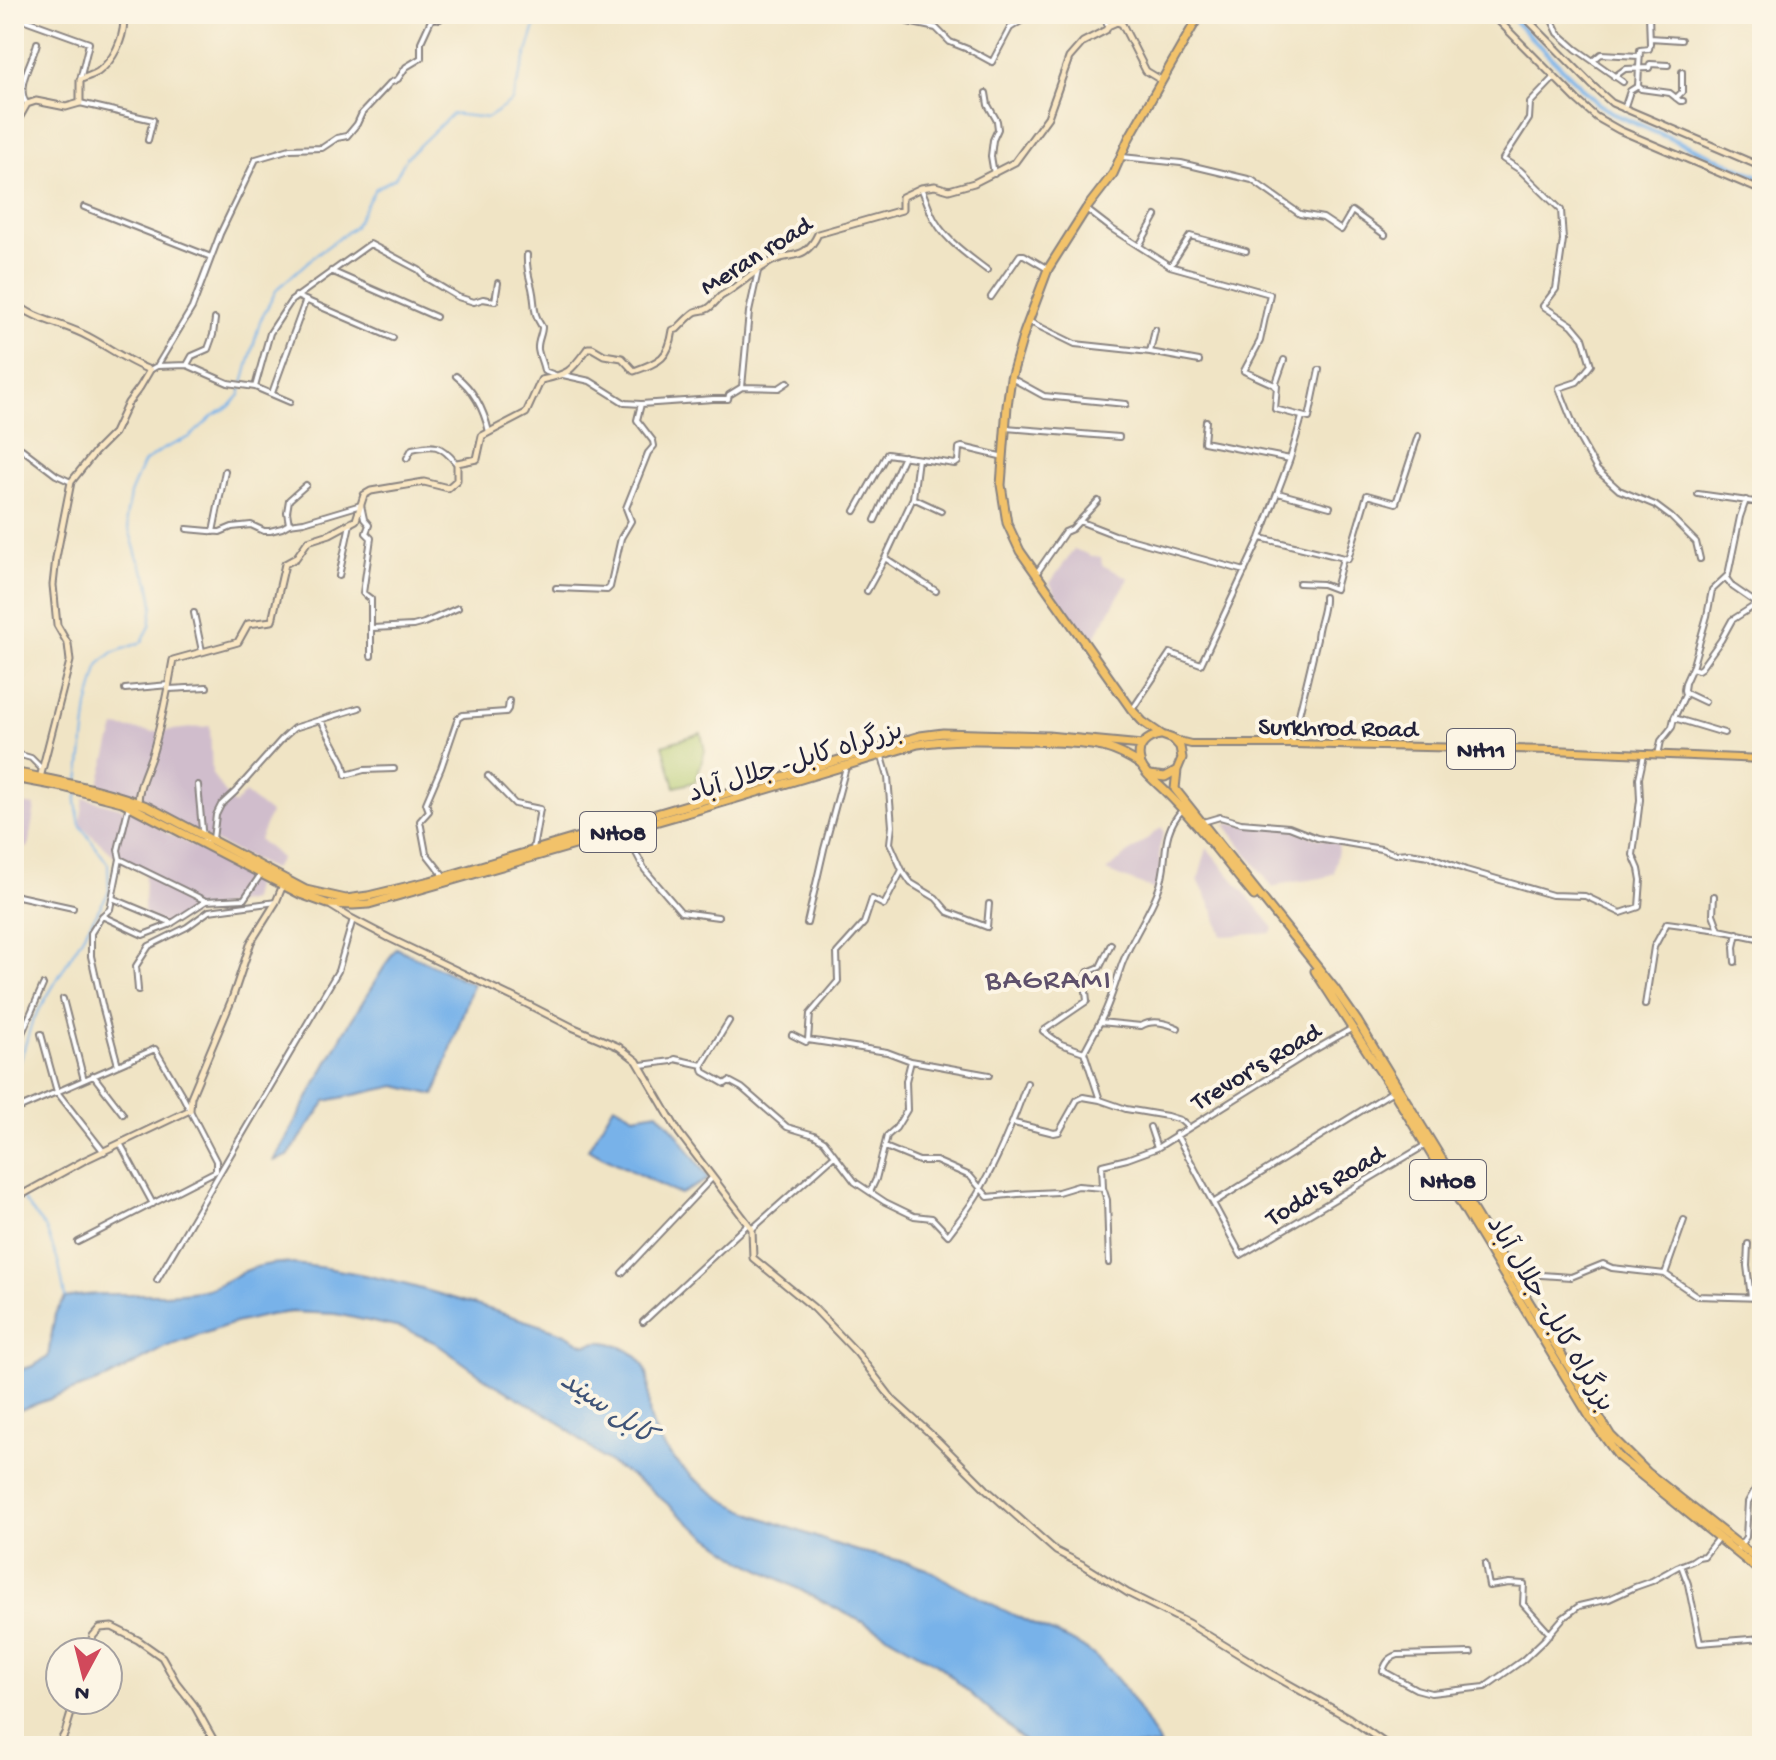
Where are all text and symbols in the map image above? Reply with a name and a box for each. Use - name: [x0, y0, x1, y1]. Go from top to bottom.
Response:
- street label: Meran road: [696, 210, 821, 304]
- street label: بزرگراه کابل- جلال آباد: [684, 713, 907, 812]
- street label: Surkhrod Road: [1258, 714, 1420, 747]
- road number: NH11: [1447, 729, 1515, 769]
- road number: NH08: [580, 812, 656, 852]
- district label: BAGRAMI: [984, 965, 1113, 1000]
- street label: Trevor's Road: [1185, 1017, 1329, 1121]
- street label: Todd's Road: [1260, 1139, 1393, 1236]
- road number: NH08: [1410, 1160, 1486, 1200]
- street label: بزرگراه کابل- جلال آباد: [1478, 1210, 1622, 1419]
- water label: کابل سيند: [553, 1365, 664, 1457]
- north arrow: [44, 1636, 124, 1716]
- text: N: [73, 1678, 91, 1706]

